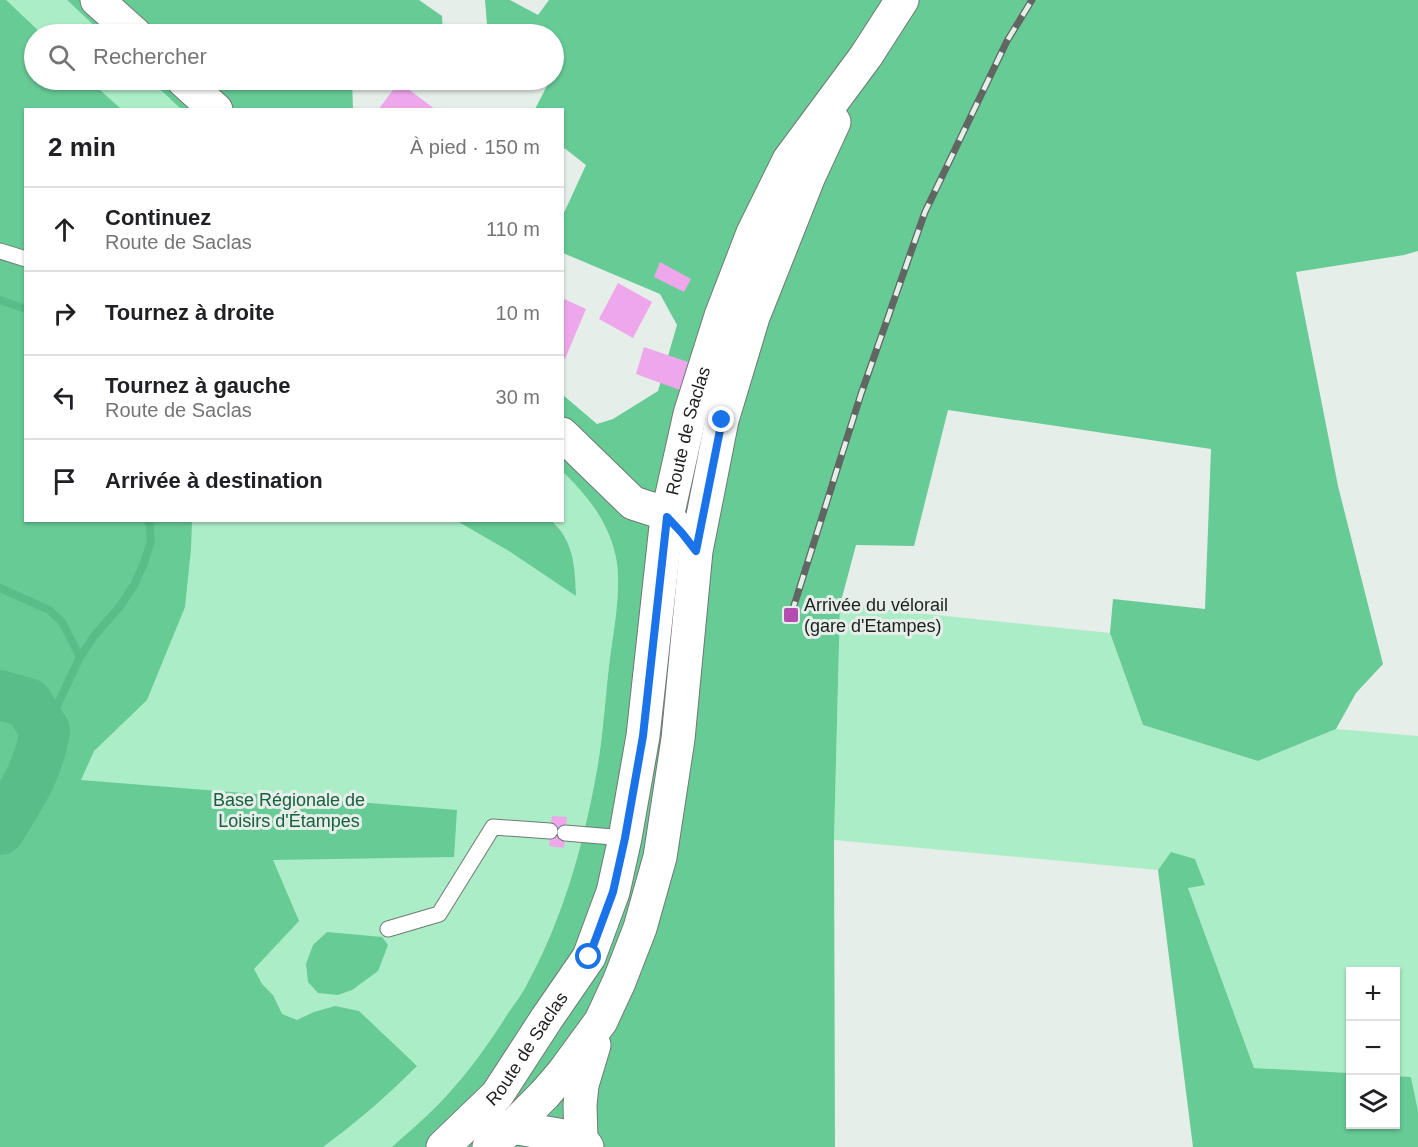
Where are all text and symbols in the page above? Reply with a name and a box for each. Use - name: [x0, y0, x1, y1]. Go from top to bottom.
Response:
- search box: [24, 24, 564, 90]
- icon: search: [45, 41, 78, 74]
- text: Rechercher: [93, 44, 207, 69]
- text: 2 min: [48, 132, 116, 162]
- text: À pied · 150 m: [410, 136, 540, 158]
- text: Continuez: [105, 205, 211, 230]
- icon: ahead: [48, 213, 81, 246]
- text: 110 m: [486, 218, 540, 240]
- text: Route de Saclas: [105, 231, 252, 253]
- icon: right: [48, 297, 81, 330]
- text: Tournez à droite: [105, 300, 275, 325]
- text: 10 m: [496, 302, 540, 324]
- street label: Route de Saclas: [662, 364, 714, 497]
- text: Tournez à gauche: [105, 373, 290, 398]
- icon: left: [48, 381, 81, 414]
- text: 30 m: [496, 386, 540, 408]
- text: Route de Saclas: [105, 399, 252, 421]
- route end: [708, 406, 734, 432]
- icon: arrive: [48, 465, 81, 498]
- text: Arrivée à destination: [105, 468, 323, 493]
- place label: Arrivée du vélorail (gare d'Etampes): [804, 595, 948, 636]
- marker: Arrivée du vélorail (gare d'Etampes): [782, 606, 800, 624]
- park label: Base Régionale de Loisirs d'Étampes: [213, 790, 365, 831]
- route start: [575, 943, 601, 969]
- map controls: [1346, 967, 1400, 1129]
- button: +: [1346, 967, 1400, 1021]
- street label: Route de Saclas: [482, 988, 572, 1110]
- button: −: [1346, 1021, 1400, 1075]
- button: layers: [1346, 1075, 1400, 1129]

